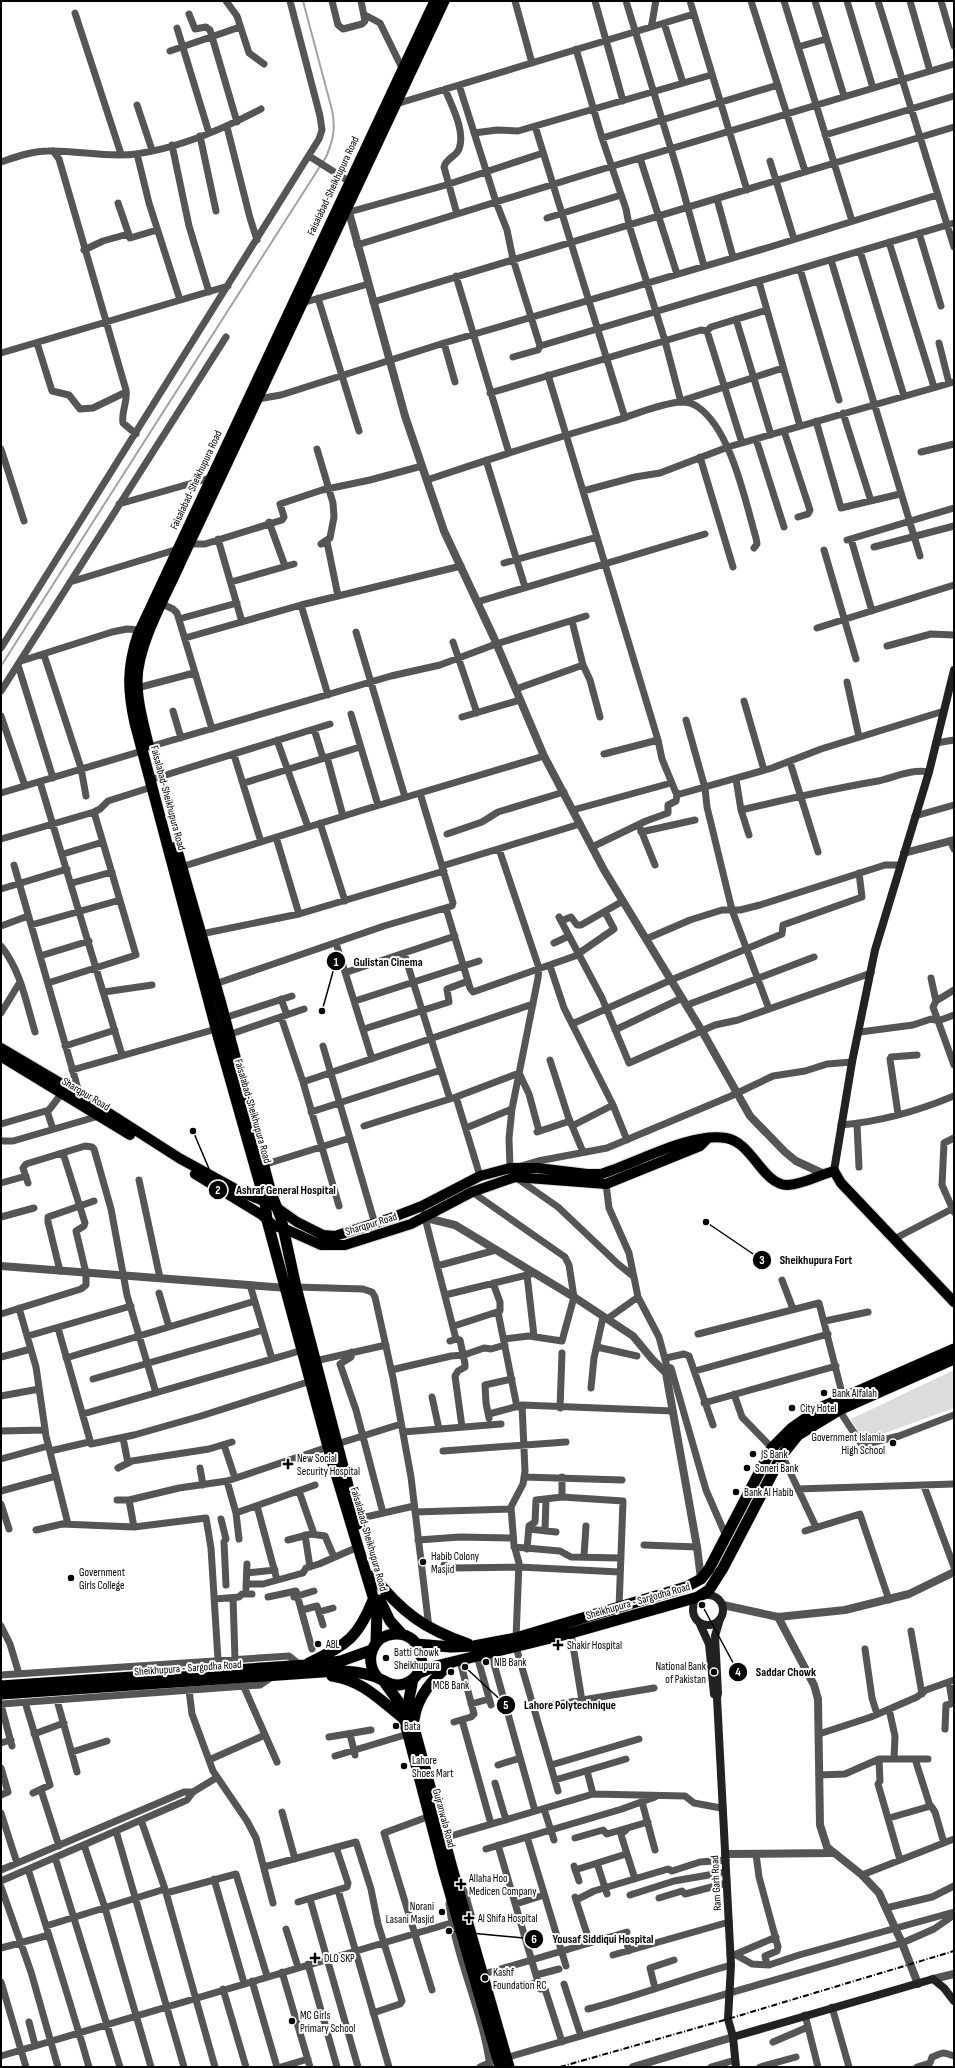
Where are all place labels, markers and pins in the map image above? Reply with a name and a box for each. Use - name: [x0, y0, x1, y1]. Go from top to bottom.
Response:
- callout: Gulistan Cinema: [326, 949, 431, 973]
- callout: Ashraf General Hospital: [208, 1178, 344, 1202]
- callout: Sheikhupura Fort: [752, 1248, 861, 1272]
- place label: Bank Alfalah: [832, 1387, 877, 1400]
- marker: Bank Alfalah: [819, 1388, 829, 1398]
- place label: City Hotel: [800, 1402, 837, 1415]
- marker: City Hotel: [787, 1403, 797, 1413]
- place label: Government Islamia High School: [811, 1431, 885, 1457]
- marker: Government Islamia High School: [888, 1438, 898, 1448]
- place label: JS Bank: [760, 1448, 789, 1461]
- marker: JS Bank: [748, 1449, 758, 1459]
- place label: New Social Security Hospital: [297, 1452, 360, 1478]
- marker: New Social Security Hospital: [282, 1458, 294, 1470]
- place label: Soneri Bank: [755, 1462, 799, 1475]
- marker: Soneri Bank: [742, 1463, 752, 1473]
- place label: Bank Al Habib: [744, 1486, 794, 1499]
- marker: Bank Al Habib: [731, 1487, 741, 1497]
- place label: Habib Colony Masjid: [431, 1550, 480, 1576]
- marker: Habib Colony Masjid: [418, 1557, 428, 1567]
- place label: Government Girls College: [79, 1566, 126, 1592]
- marker: Government Girls College: [66, 1573, 76, 1583]
- place label: ABL: [325, 1638, 340, 1651]
- marker: ABL: [313, 1639, 323, 1649]
- marker: Shakir Hospital: [552, 1639, 564, 1651]
- place label: Shakir Hospital: [567, 1639, 622, 1652]
- place label: Batti Chowk Sheikhupura: [394, 1646, 440, 1672]
- marker: Batti Chowk Sheikhupura: [381, 1653, 391, 1663]
- place label: NIB Bank: [494, 1656, 527, 1669]
- marker: NIB Bank: [481, 1657, 491, 1667]
- place label: National Bank of Pakistan: [655, 1660, 707, 1686]
- callout: Saddar Chowk: [728, 1660, 824, 1684]
- marker: MCB Bank: [446, 1667, 456, 1677]
- marker: National Bank of Pakistan: [709, 1667, 719, 1677]
- place label: MCB Bank: [433, 1679, 470, 1692]
- callout: Lahore Polytechnique: [496, 1693, 623, 1717]
- place label: Bata: [404, 1720, 421, 1733]
- marker: Bata: [391, 1721, 401, 1731]
- place label: Lahore Shoes Mart: [412, 1754, 454, 1780]
- marker: Lahore Shoes Mart: [399, 1761, 409, 1771]
- place label: Allaha Hoo Medicen Company: [468, 1872, 537, 1898]
- marker: Allaha Hoo Medicen Company: [456, 1879, 466, 1889]
- place label: Norani Lasani Masjid: [386, 1900, 434, 1926]
- marker: Norani Lasani Masjid: [437, 1907, 447, 1917]
- marker: Al Shifa Hospital: [463, 1912, 475, 1924]
- place label: Al Shifa Hospital: [477, 1912, 537, 1925]
- callout: Yousaf Siddiqui Hospital: [524, 1927, 661, 1951]
- marker: DLO SKP: [309, 1952, 321, 1964]
- place label: DLO SKP: [324, 1952, 355, 1965]
- place label: Kashf Foundation RC: [493, 1966, 546, 1992]
- marker: Kashf Foundation RC: [480, 1973, 490, 1983]
- place label: MC Girls Primary School: [300, 2009, 355, 2035]
- marker: MC Girls Primary School: [287, 2016, 297, 2026]

